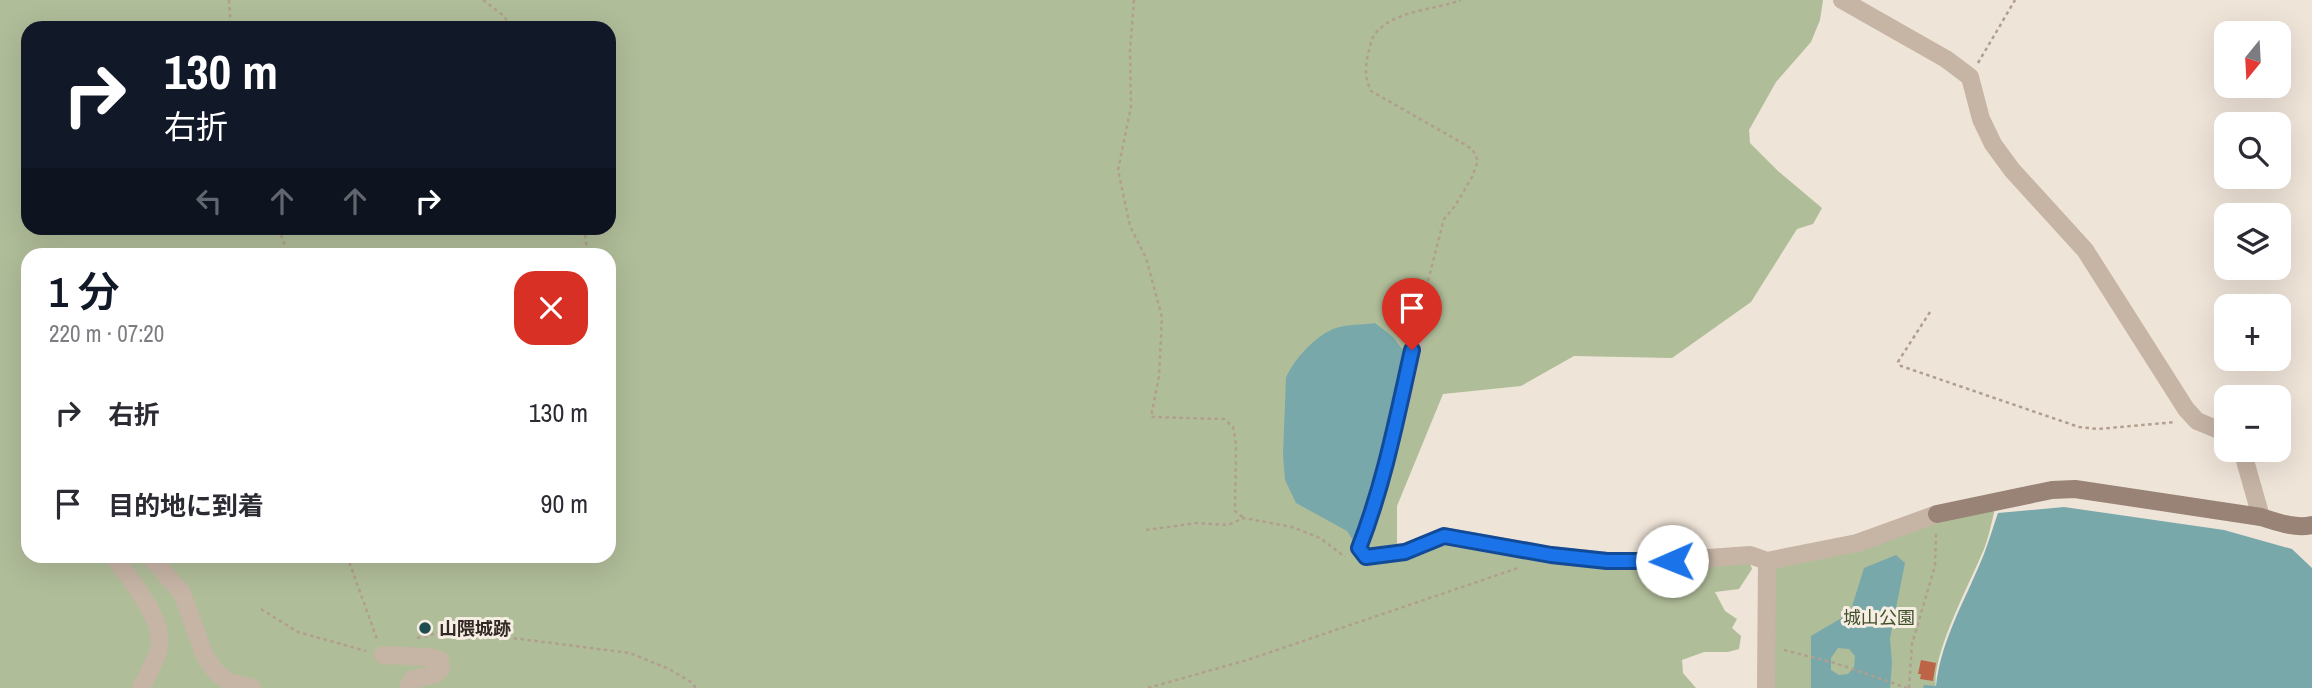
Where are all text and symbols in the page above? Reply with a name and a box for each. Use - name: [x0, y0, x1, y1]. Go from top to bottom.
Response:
- north arrow: [2214, 21, 2291, 98]
- map controls: [2214, 21, 2291, 462]
- text: 130 m: [164, 38, 278, 104]
- icon: right: [49, 49, 140, 140]
- text: 右折: [164, 105, 228, 148]
- button: search: [2214, 112, 2291, 189]
- icon: left: [190, 182, 228, 220]
- icon: ahead: [263, 182, 301, 220]
- icon: ahead: [336, 182, 374, 220]
- icon: right: [409, 182, 447, 220]
- button: layers: [2214, 203, 2291, 280]
- text: 1 分: [49, 264, 120, 320]
- button: close: [514, 271, 588, 345]
- pin: [1382, 278, 1442, 350]
- icon: arrive: [1393, 289, 1431, 327]
- button: +: [2214, 294, 2291, 371]
- text: 220 m · 07:20: [49, 318, 164, 349]
- button: −: [2214, 385, 2291, 462]
- icon: right: [49, 394, 87, 432]
- text: 130 m: [529, 395, 588, 430]
- text: 右折: [108, 397, 160, 432]
- icon: arrive: [49, 485, 87, 523]
- text: 90 m: [541, 486, 588, 521]
- text: 目的地に到着: [108, 488, 264, 523]
- position arrow: [1635, 524, 1709, 598]
- park label: 城山公園: [1843, 605, 1915, 630]
- place label: 山隈城跡: [439, 616, 511, 641]
- marker: 山隈城跡: [417, 620, 433, 636]

